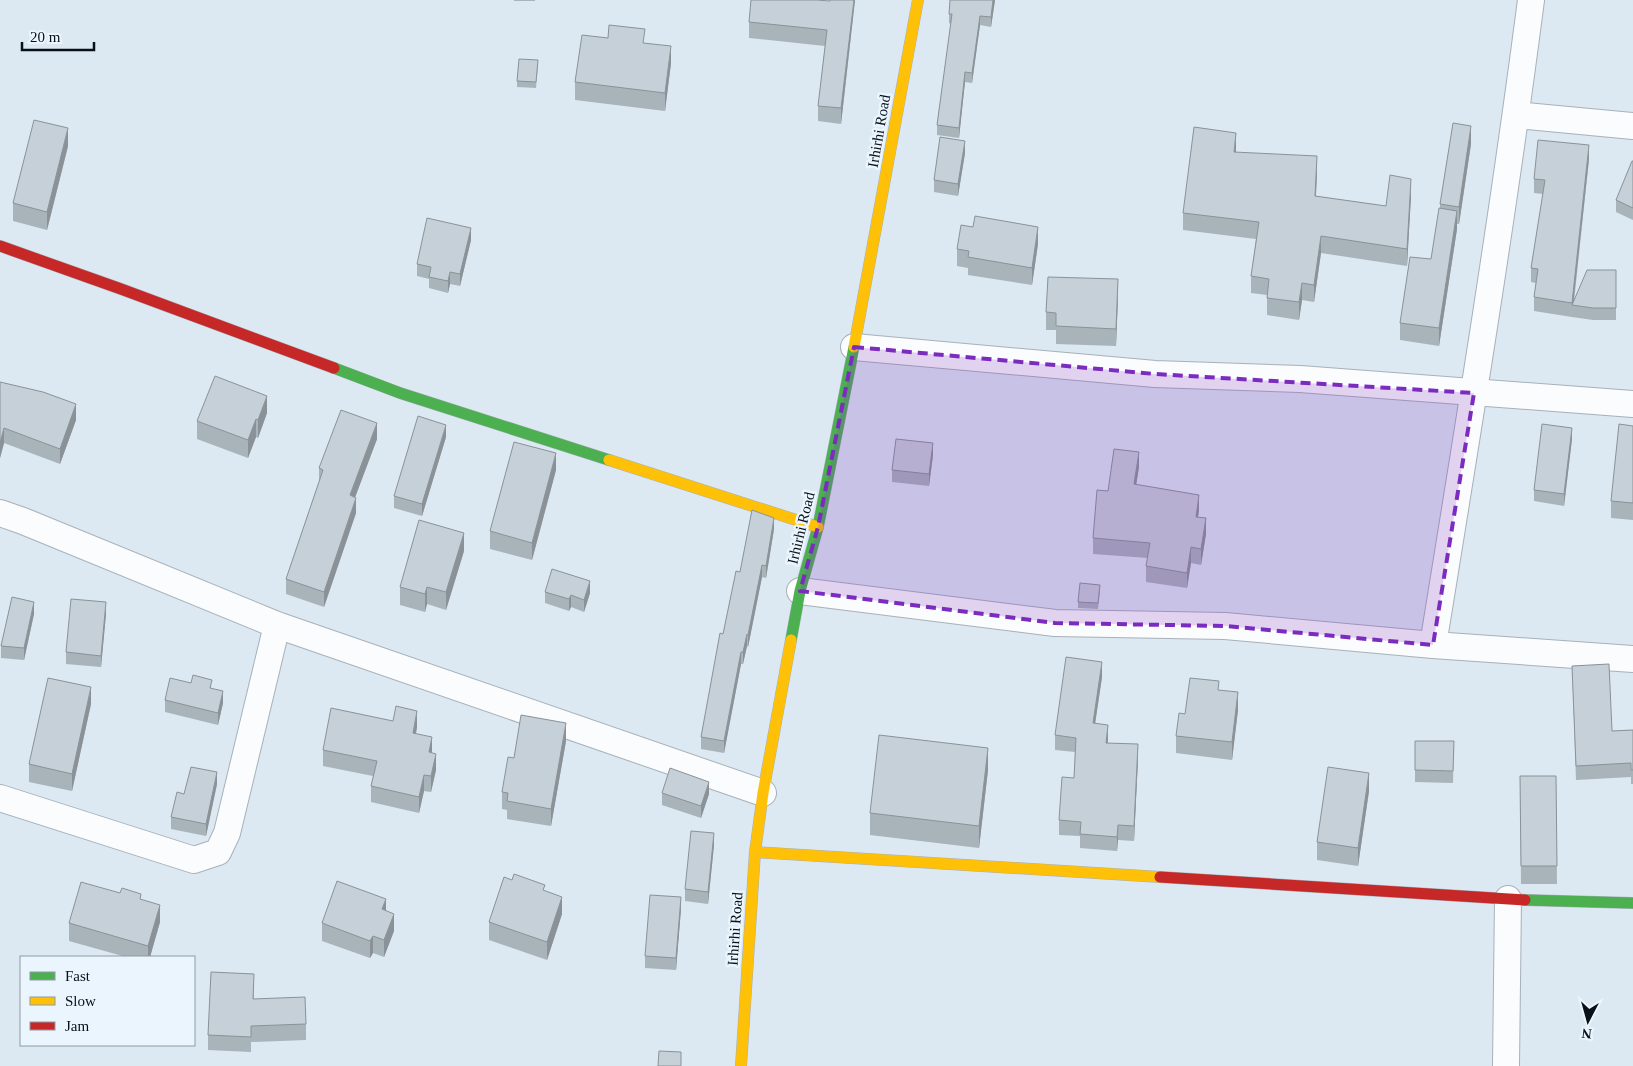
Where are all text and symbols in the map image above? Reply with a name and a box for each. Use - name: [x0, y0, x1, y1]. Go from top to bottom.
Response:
- scale bar: [22, 20, 95, 52]
- text: 20 m: [30, 29, 61, 45]
- street label: Irhirhi Road: [865, 93, 893, 169]
- street label: Irhirhi Road: [784, 490, 818, 566]
- street label: Irhirhi Road: [724, 891, 746, 966]
- legend: [20, 956, 195, 1046]
- text: Fast: [65, 968, 91, 984]
- text: Slow: [65, 993, 96, 1009]
- north arrow: [1563, 996, 1613, 1046]
- text: Jam: [65, 1018, 89, 1034]
- text: N: [1581, 1025, 1593, 1041]

